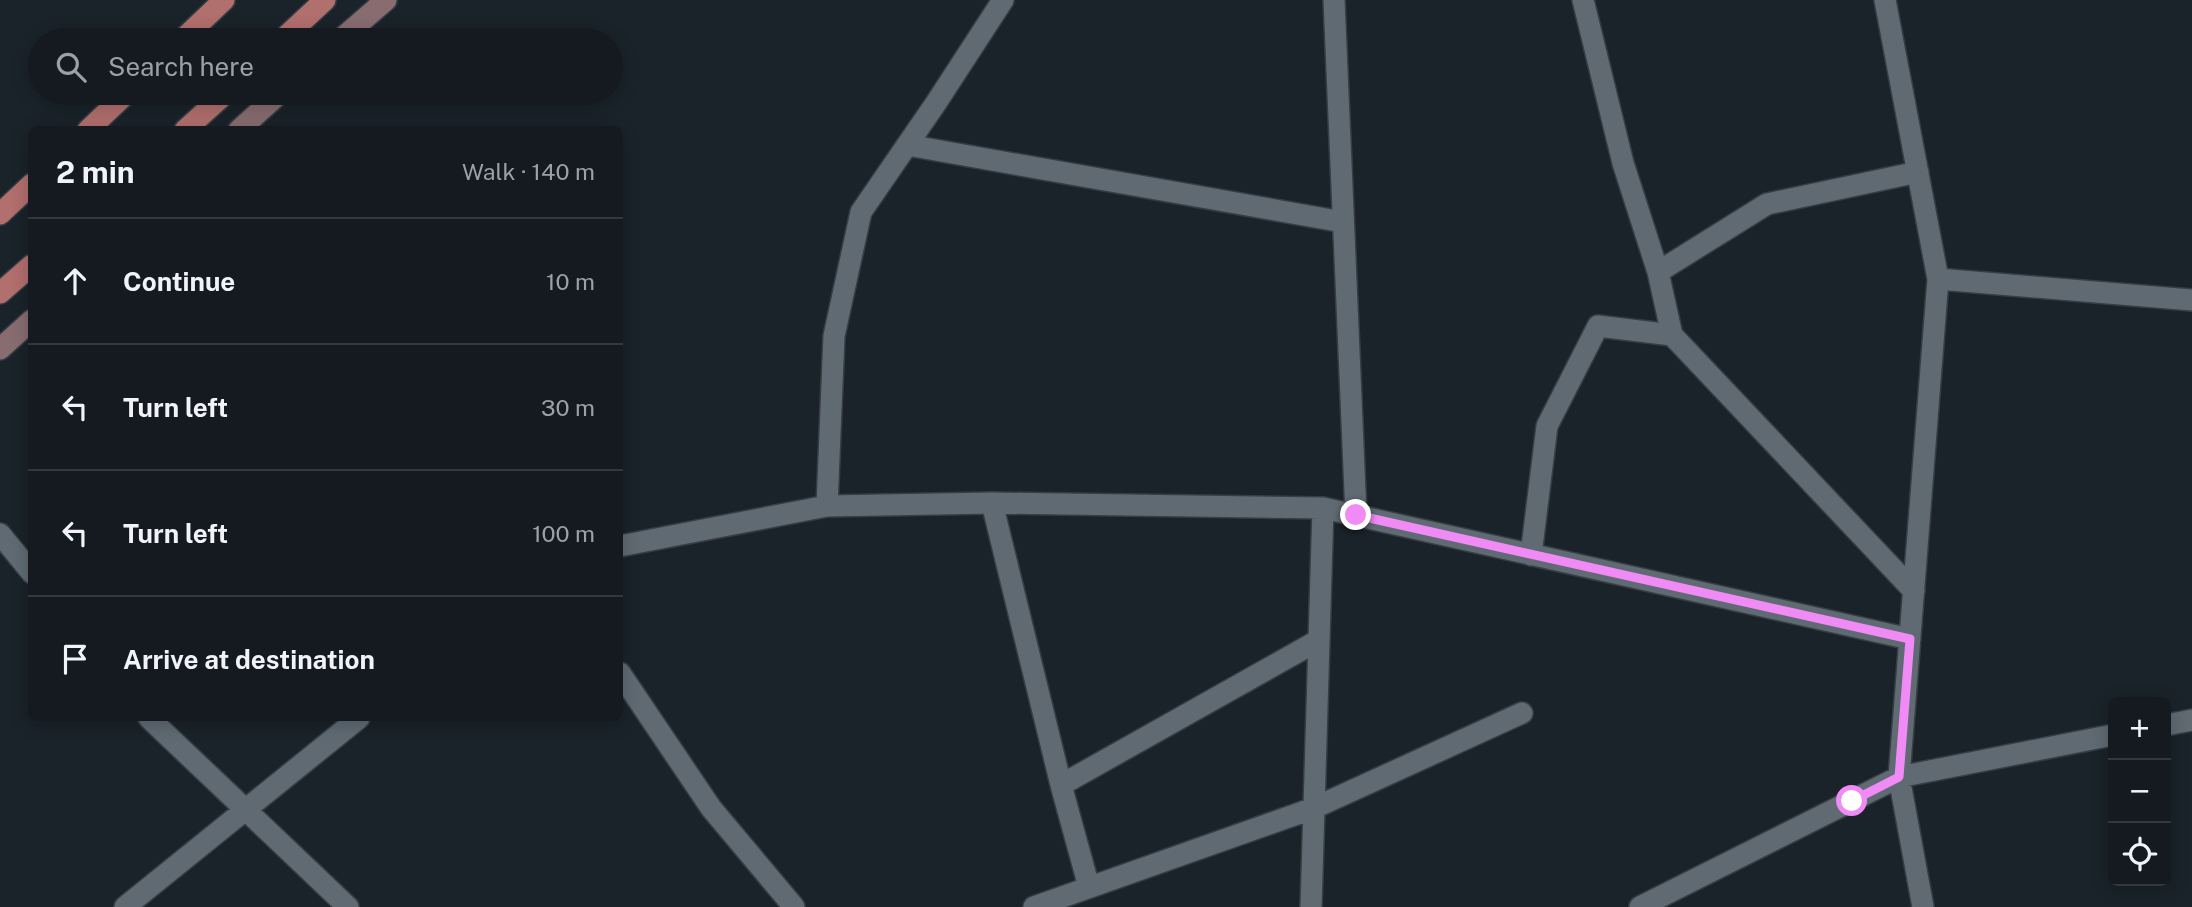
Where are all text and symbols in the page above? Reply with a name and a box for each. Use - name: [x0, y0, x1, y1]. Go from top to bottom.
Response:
- search box: [28, 28, 623, 105]
- icon: search: [52, 48, 90, 86]
- text: Search here: [108, 51, 254, 82]
- text: 2 min: [56, 154, 135, 190]
- text: Walk · 140 m: [462, 158, 595, 185]
- icon: ahead: [56, 262, 94, 300]
- text: Continue: [123, 266, 235, 297]
- text: 10 m: [546, 268, 595, 295]
- icon: left: [56, 388, 94, 426]
- text: Turn left: [123, 392, 228, 423]
- text: 30 m: [541, 394, 595, 421]
- route end: [1340, 499, 1371, 530]
- icon: left: [56, 514, 94, 552]
- text: Turn left: [123, 518, 228, 549]
- text: 100 m: [532, 520, 595, 547]
- icon: arrive: [56, 640, 94, 678]
- text: Arrive at destination: [123, 644, 375, 675]
- map controls: [2108, 697, 2171, 886]
- button: +: [2108, 697, 2171, 760]
- button: −: [2108, 760, 2171, 823]
- route start: [1836, 785, 1867, 816]
- button: locate: [2108, 823, 2171, 886]

